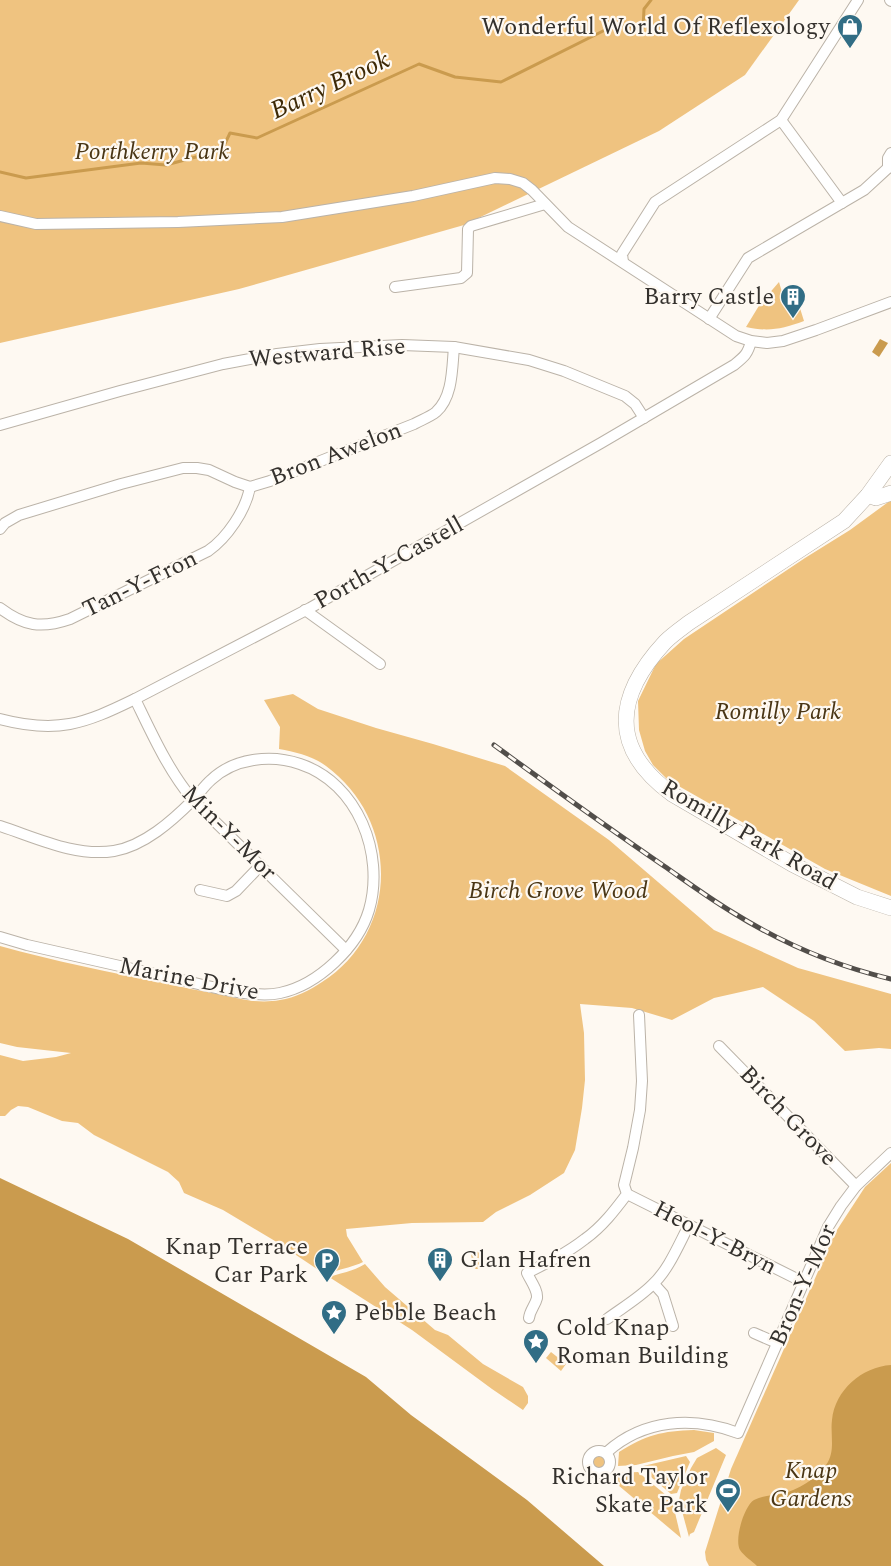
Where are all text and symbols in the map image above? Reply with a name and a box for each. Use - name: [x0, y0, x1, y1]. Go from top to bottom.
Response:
- place label: Wonderful World Of Reflexology: [481, 9, 831, 45]
- shop icon: Wonderful World Of Reflexology: [835, 12, 865, 50]
- water label: Barry Brook: [263, 40, 397, 130]
- park label: Porthkerry Park: [75, 134, 229, 170]
- place label: Barry Castle: [643, 279, 774, 315]
- building icon: Barry Castle: [778, 282, 808, 320]
- street label: Westward Rise: [247, 328, 407, 378]
- street label: Bron Awelon: [265, 412, 407, 496]
- street label: Porth-Y-Castell: [308, 507, 470, 619]
- street label: Tan-Y-Fron: [76, 541, 204, 627]
- park label: Romilly Park: [715, 694, 841, 730]
- street label: Romilly Park Road: [654, 770, 844, 900]
- street label: Min-Y-Mor: [173, 777, 285, 889]
- park label: Birch Grove Wood: [468, 873, 648, 909]
- street label: Marine Drive: [116, 948, 262, 1010]
- street label: Birch Grove: [730, 1057, 846, 1175]
- street label: Heol-Y-Bryn: [647, 1191, 783, 1285]
- street label: Bron-Y-Mor: [760, 1218, 846, 1352]
- place label: Knap Terrace Car Park: [165, 1229, 308, 1293]
- place label: Glan Hafren: [460, 1242, 591, 1278]
- building icon: Glan Hafren: [425, 1245, 455, 1283]
- parking icon: Knap Terrace Car Park: [312, 1246, 342, 1284]
- place label: Pebble Beach: [354, 1295, 497, 1331]
- place icon: Pebble Beach: [319, 1298, 349, 1336]
- place label: Cold Knap Roman Building: [556, 1310, 729, 1374]
- place icon: Cold Knap Roman Building: [521, 1327, 551, 1365]
- park label: Knap Gardens: [770, 1453, 852, 1517]
- place label: Richard Taylor Skate Park: [551, 1459, 708, 1523]
- sports icon: Richard Taylor Skate Park: [713, 1476, 743, 1514]

